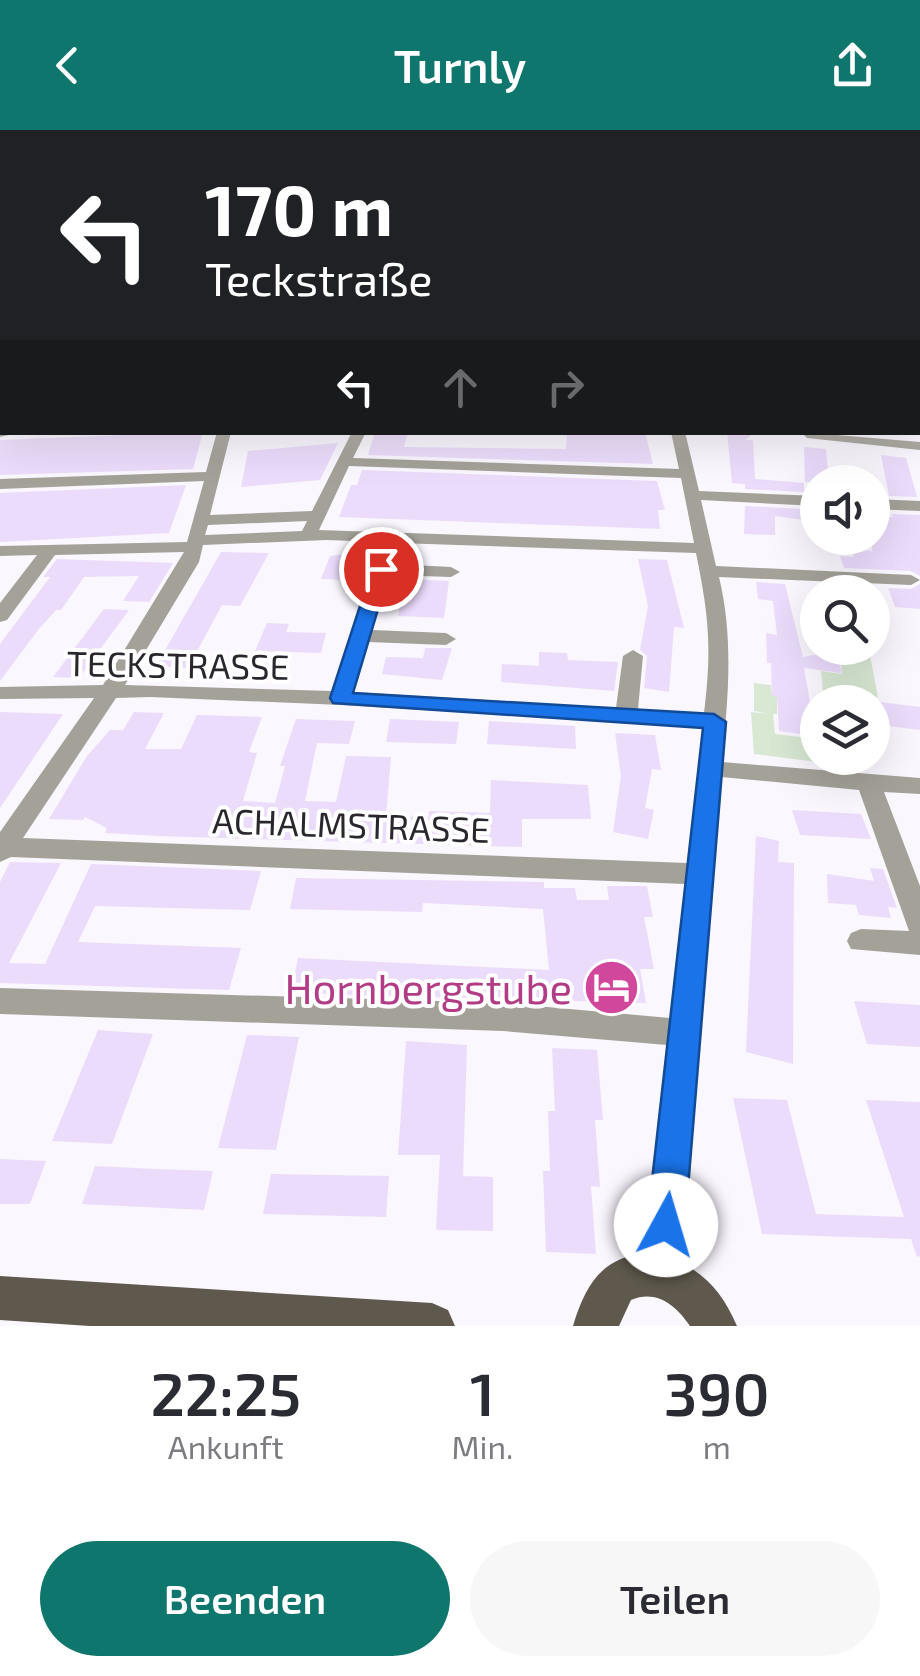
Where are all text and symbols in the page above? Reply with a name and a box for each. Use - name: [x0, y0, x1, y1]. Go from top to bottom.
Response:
- icon: back: [40, 38, 95, 93]
- text: Turnly: [394, 38, 526, 92]
- icon: share: [825, 38, 880, 93]
- text: 170 m: [205, 166, 393, 250]
- icon: left: [40, 170, 170, 300]
- text: Teckstraße: [205, 251, 432, 305]
- icon: left: [328, 360, 383, 415]
- icon: ahead: [433, 360, 488, 415]
- icon: right: [538, 360, 593, 415]
- map controls: [800, 465, 890, 775]
- button: sound: [800, 465, 890, 555]
- pin: [339, 527, 424, 612]
- icon: arrive: [354, 542, 409, 597]
- button: search: [800, 575, 890, 665]
- street label: TECKSTRASSE: [66, 641, 290, 687]
- button: layers: [800, 685, 890, 775]
- street label: ACHALMSTRASSE: [212, 798, 490, 850]
- hotel icon: Hornbergstube: [581, 957, 641, 1017]
- place label: Hornbergstube: [284, 962, 572, 1012]
- position arrow: [614, 1173, 718, 1277]
- text: 22:25: [150, 1356, 301, 1428]
- text: 1: [470, 1356, 495, 1428]
- text: 390: [664, 1356, 770, 1428]
- text: Ankunft: [168, 1427, 284, 1465]
- text: Min.: [452, 1427, 513, 1465]
- text: m: [703, 1427, 731, 1465]
- button: Beenden: [40, 1541, 450, 1656]
- button: Teilen: [470, 1541, 880, 1656]

